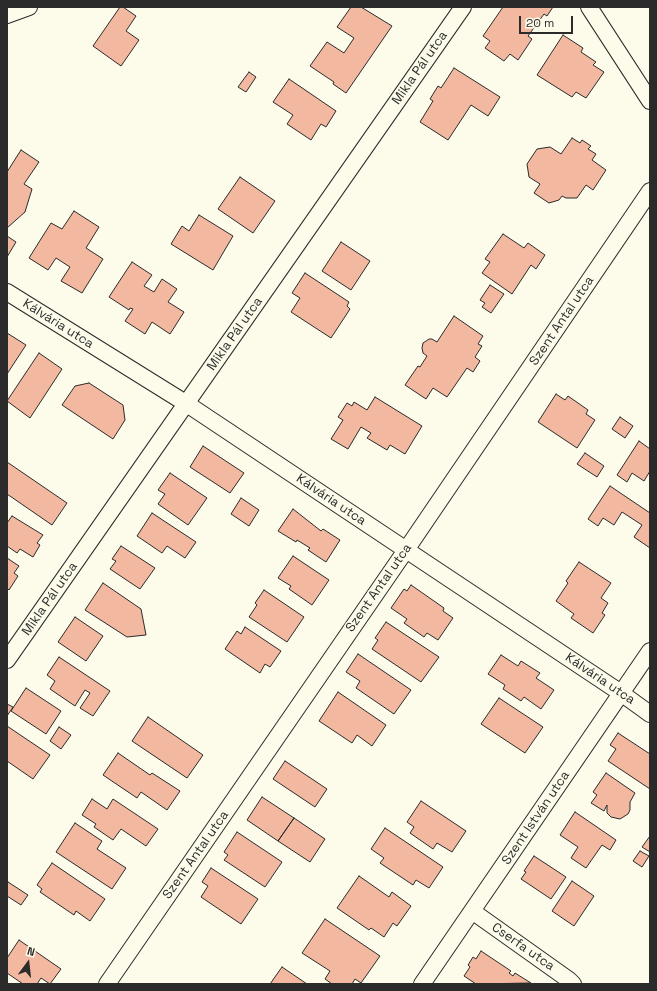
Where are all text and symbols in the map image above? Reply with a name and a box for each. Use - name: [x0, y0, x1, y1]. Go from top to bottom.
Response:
- scale bar: [521, 8, 575, 34]
- text: 20 m: [526, 15, 554, 31]
- street label: Mikla Pál utca: [389, 28, 451, 108]
- street label: Szent Antal utca: [526, 273, 598, 369]
- street label: Mikla Pál utca: [204, 294, 266, 374]
- street label: Kálvária utca: [20, 296, 96, 352]
- street label: Kálvária utca: [293, 471, 369, 529]
- street label: Szent Antal utca: [343, 541, 415, 635]
- street label: Mikla Pál utca: [19, 559, 81, 639]
- street label: Kálvária utca: [562, 650, 638, 708]
- street label: Szent István utca: [499, 768, 573, 868]
- street label: Szent Antal utca: [160, 808, 232, 902]
- street label: Cserfa utca: [489, 920, 557, 974]
- north arrow: [8, 943, 48, 983]
- text: N: [26, 944, 36, 959]

